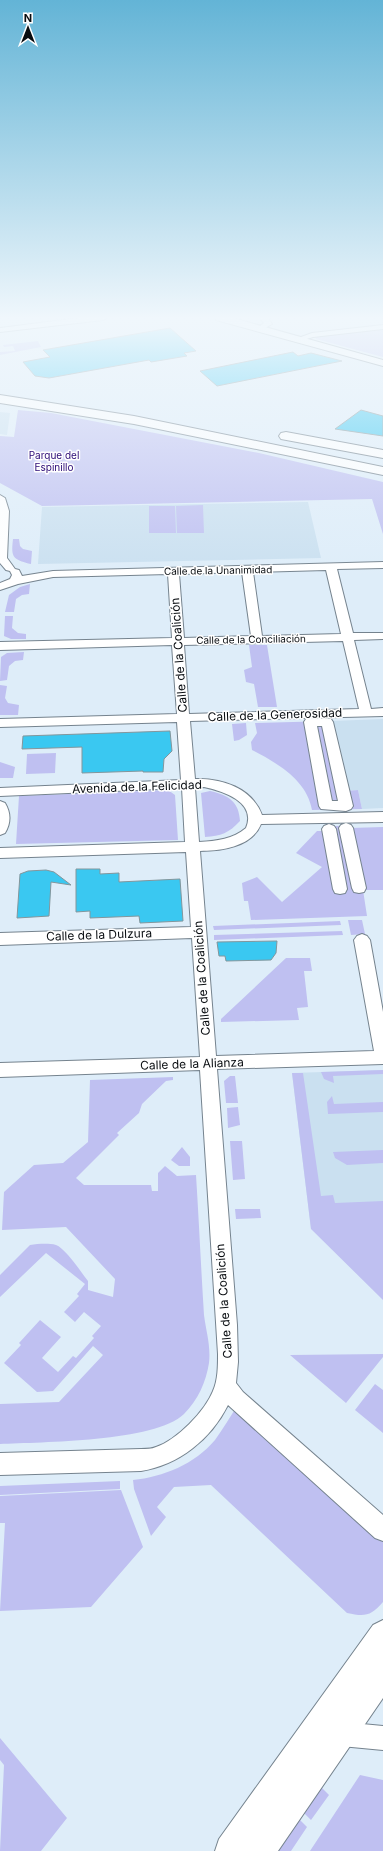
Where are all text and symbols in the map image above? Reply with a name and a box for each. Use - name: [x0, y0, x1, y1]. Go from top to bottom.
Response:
- north arrow: [8, 8, 48, 48]
- text: N: [24, 11, 32, 25]
- park label: Parque del Espinillo: [29, 449, 79, 473]
- street label: Calle de la Unanimidad: [164, 563, 272, 577]
- street label: Calle de la Coalición: [167, 597, 190, 713]
- street label: Calle de la Conciliación: [196, 632, 306, 646]
- street label: Calle de la Generosidad: [207, 705, 343, 724]
- street label: Avenida de la Felicidad: [72, 777, 202, 796]
- street label: Calle de la Coalición: [190, 920, 213, 1036]
- street label: Calle de la Dulzura: [46, 925, 152, 944]
- street label: Calle de la Alianza: [140, 1054, 244, 1073]
- street label: Calle de la Coalición: [212, 1243, 235, 1359]

